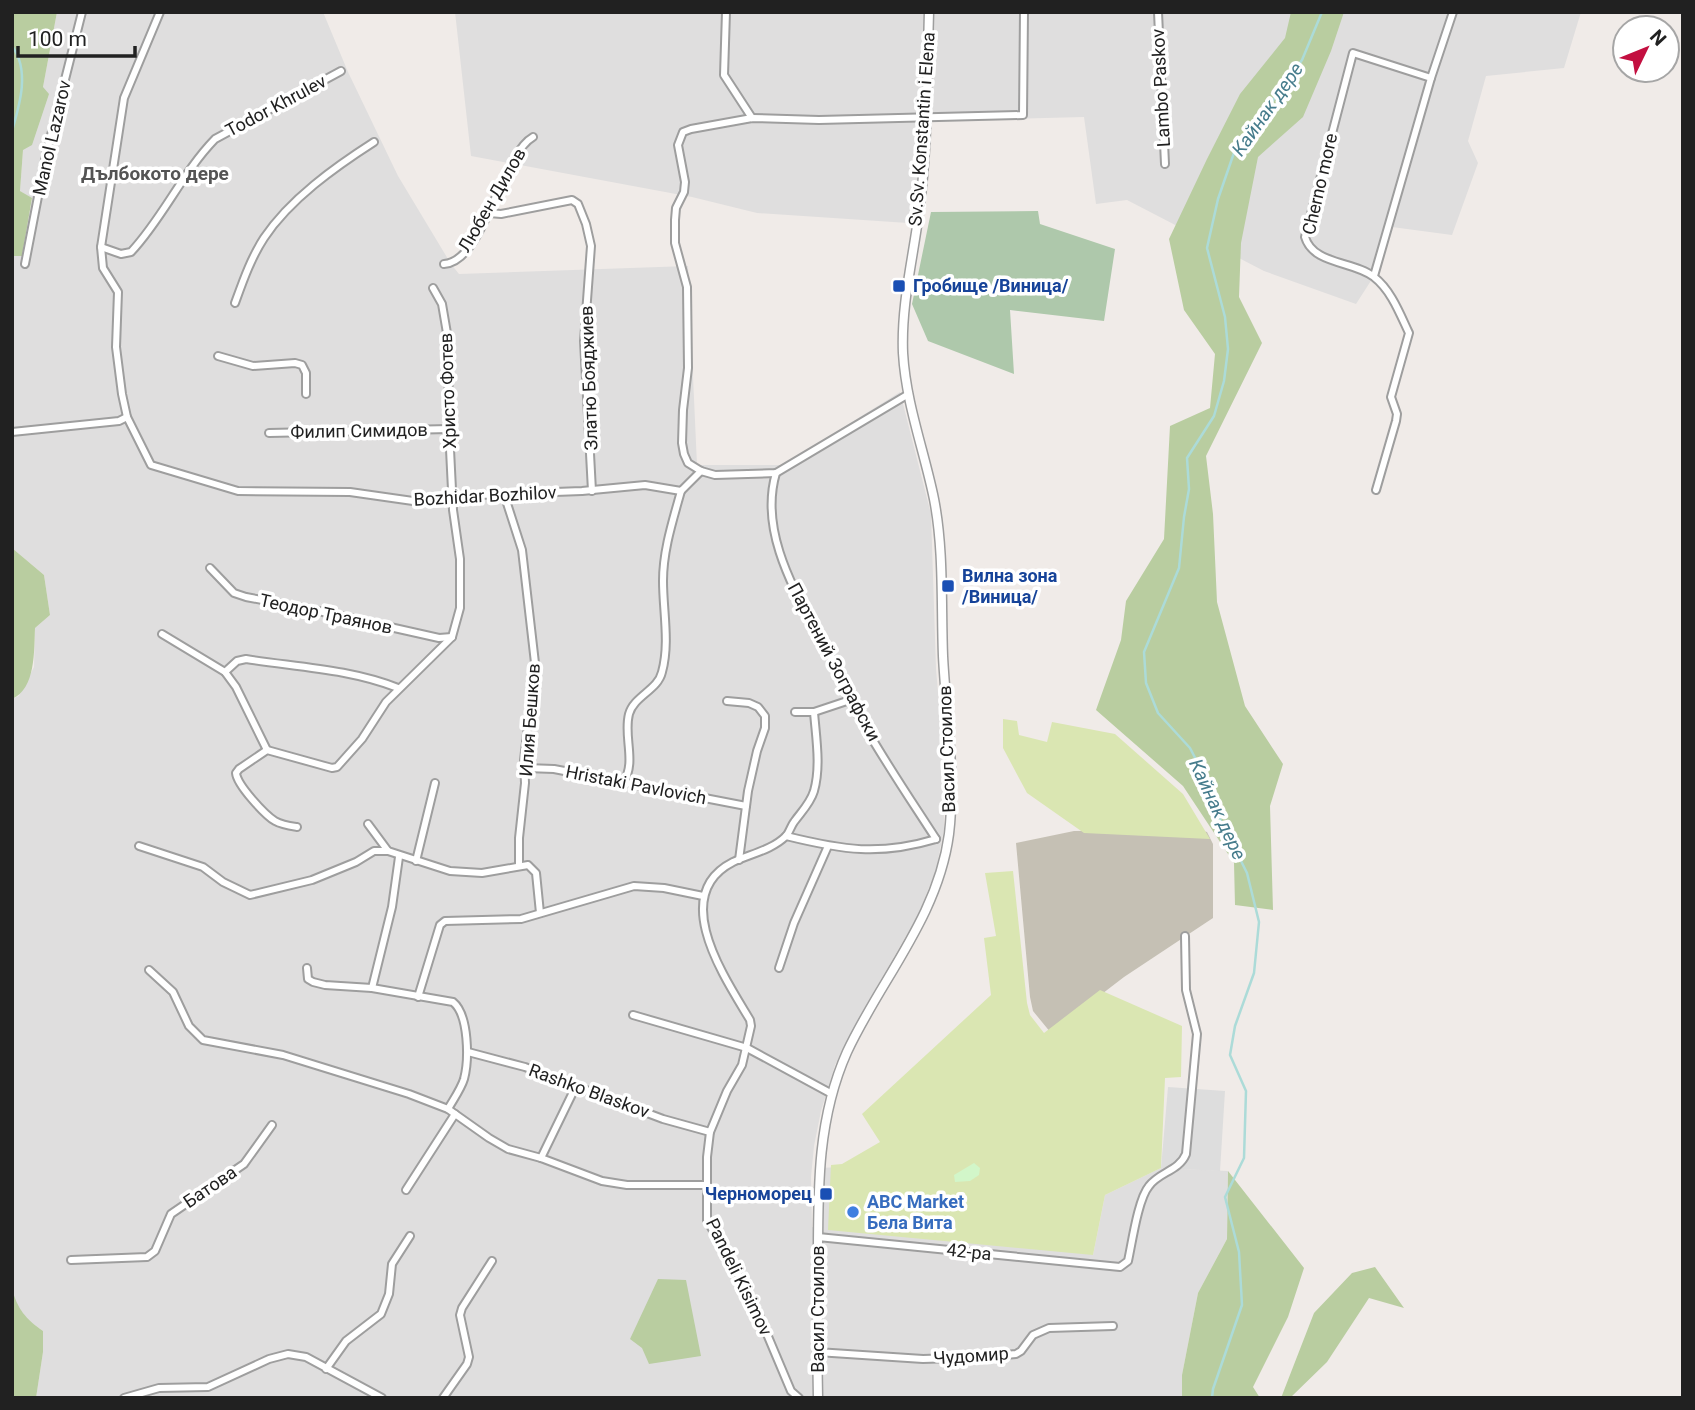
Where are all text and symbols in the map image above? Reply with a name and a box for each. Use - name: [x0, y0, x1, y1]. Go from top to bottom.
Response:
- scale bar: [18, 14, 135, 58]
- north arrow: [1611, 14, 1681, 84]
- text: N: [1645, 25, 1671, 50]
- text: 100 m: [28, 27, 87, 51]
- street label: Lambo Paskov: [1147, 28, 1174, 148]
- street label: Sv.Sv. Konstantin i Elena: [904, 31, 939, 227]
- water label: Кайнак дере: [1227, 58, 1308, 160]
- street label: Todor Khrulev: [222, 70, 330, 141]
- street label: Manol Lazarov: [28, 78, 75, 198]
- street label: Cherno more: [1298, 131, 1341, 237]
- street label: Любен Дилов: [453, 144, 530, 256]
- district label: Дълбокото дере: [81, 162, 229, 185]
- place label: Гробище /Виница/: [913, 275, 1069, 296]
- marker: Гробище /Виница/: [891, 278, 907, 294]
- street label: Златю Бояджиев: [575, 305, 602, 451]
- street label: Христо Фотев: [435, 333, 460, 449]
- street label: Филип Симидов: [290, 419, 428, 442]
- street label: Bozhidar Bozhilov: [413, 481, 557, 510]
- place label: Вилна зона /Виница/: [961, 565, 1058, 607]
- marker: Вилна зона /Виница/: [940, 578, 956, 594]
- street label: Партений Зографски: [784, 579, 885, 744]
- street label: Теодор Траянов: [258, 589, 394, 638]
- street label: Илия Бешков: [515, 663, 544, 777]
- street label: Васил Стоилов: [934, 685, 959, 813]
- water label: Кайнак дере: [1184, 755, 1251, 864]
- street label: Hristaki Pavlovich: [564, 761, 708, 808]
- street label: Rashko Blaskov: [526, 1059, 653, 1122]
- street label: Батова: [179, 1161, 240, 1212]
- place label: Черноморец: [705, 1183, 812, 1204]
- marker: Черноморец: [818, 1186, 834, 1202]
- place label: ABC Market Бела Вита: [867, 1191, 964, 1233]
- marker: ABC Market Бела Вита: [845, 1204, 861, 1220]
- street label: Pandeli Kisimov: [702, 1215, 777, 1339]
- street label: 42-ра: [946, 1239, 993, 1264]
- street label: Васил Стоилов: [807, 1245, 828, 1373]
- street label: Чудомир: [933, 1342, 1009, 1369]

